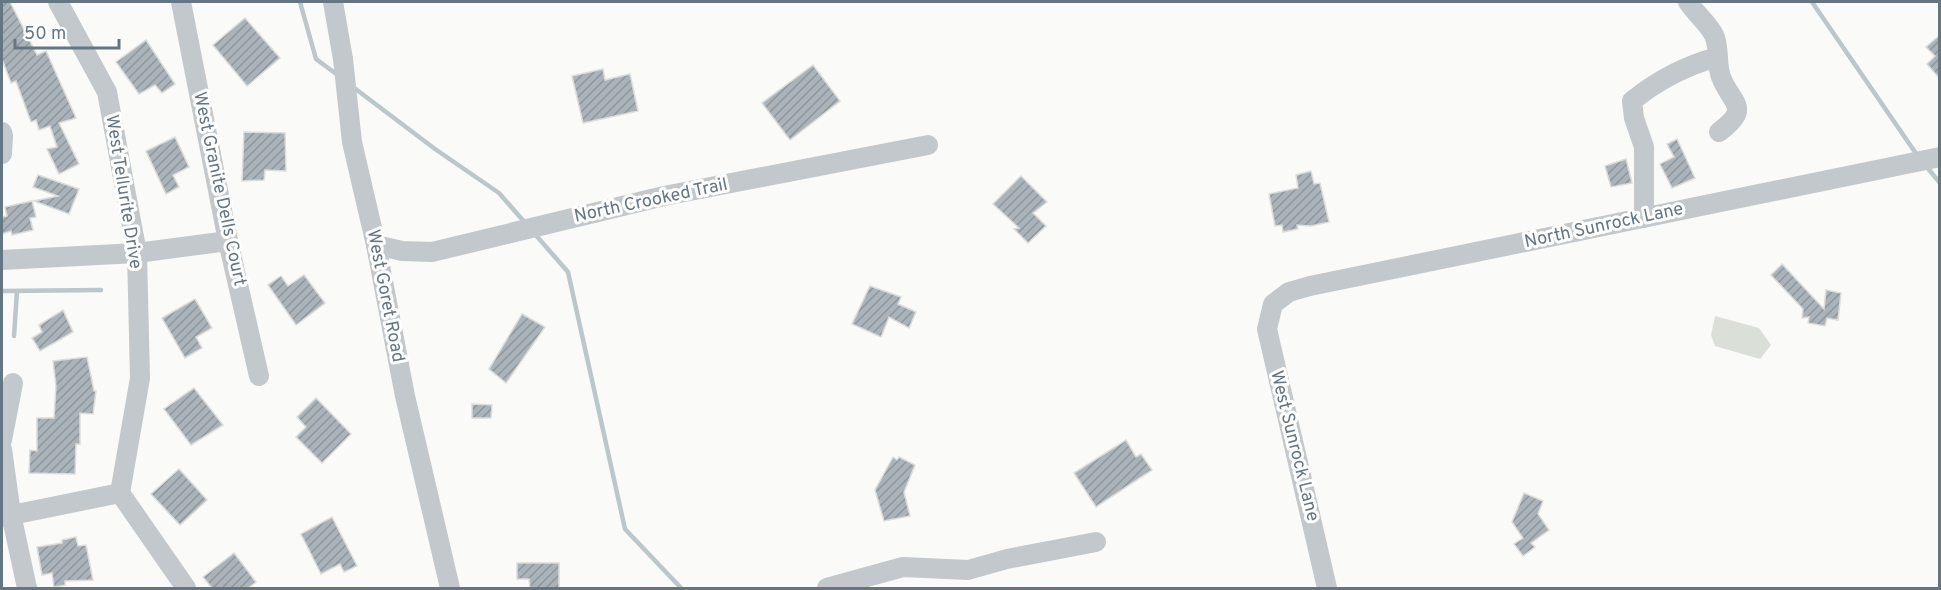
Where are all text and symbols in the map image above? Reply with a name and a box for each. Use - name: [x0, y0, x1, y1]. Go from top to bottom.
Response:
- scale bar: [15, 12, 118, 50]
- text: 50 m: [24, 23, 66, 46]
- street label: West Granite Dells Court: [187, 90, 251, 288]
- street label: West Tellurite Drive: [99, 113, 147, 271]
- street label: North Crooked Trail: [572, 173, 730, 229]
- street label: North Sunrock Lane: [1523, 198, 1685, 254]
- street label: West Goret Road: [361, 228, 409, 364]
- street label: West Sunrock Lane: [1264, 368, 1324, 524]

